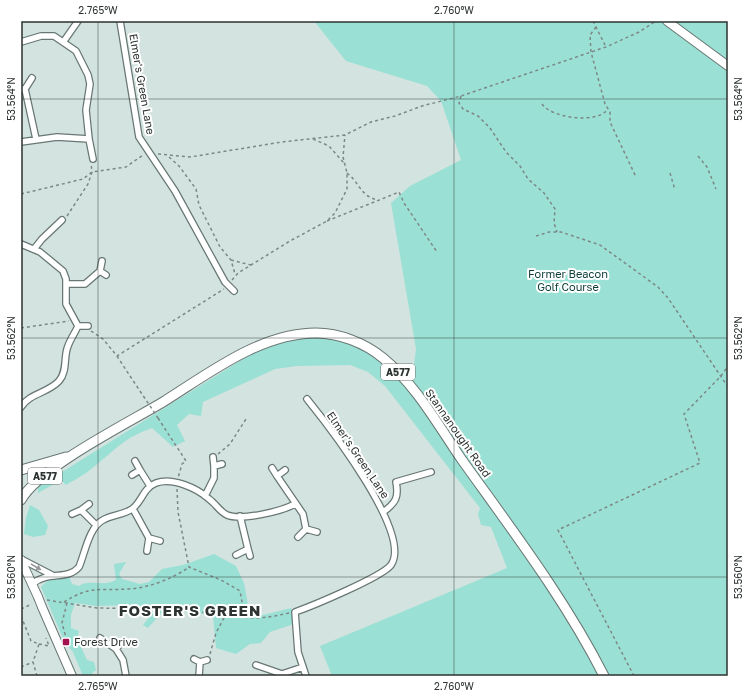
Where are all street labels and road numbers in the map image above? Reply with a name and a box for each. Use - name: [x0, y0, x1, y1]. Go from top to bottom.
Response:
- street label: Elmer's Green Lane: [127, 33, 158, 135]
- road number: A577: [381, 364, 415, 380]
- street label: Stannanought Road: [423, 386, 494, 479]
- street label: Elmer's Green Lane: [324, 409, 392, 501]
- road number: A577: [28, 468, 62, 484]

